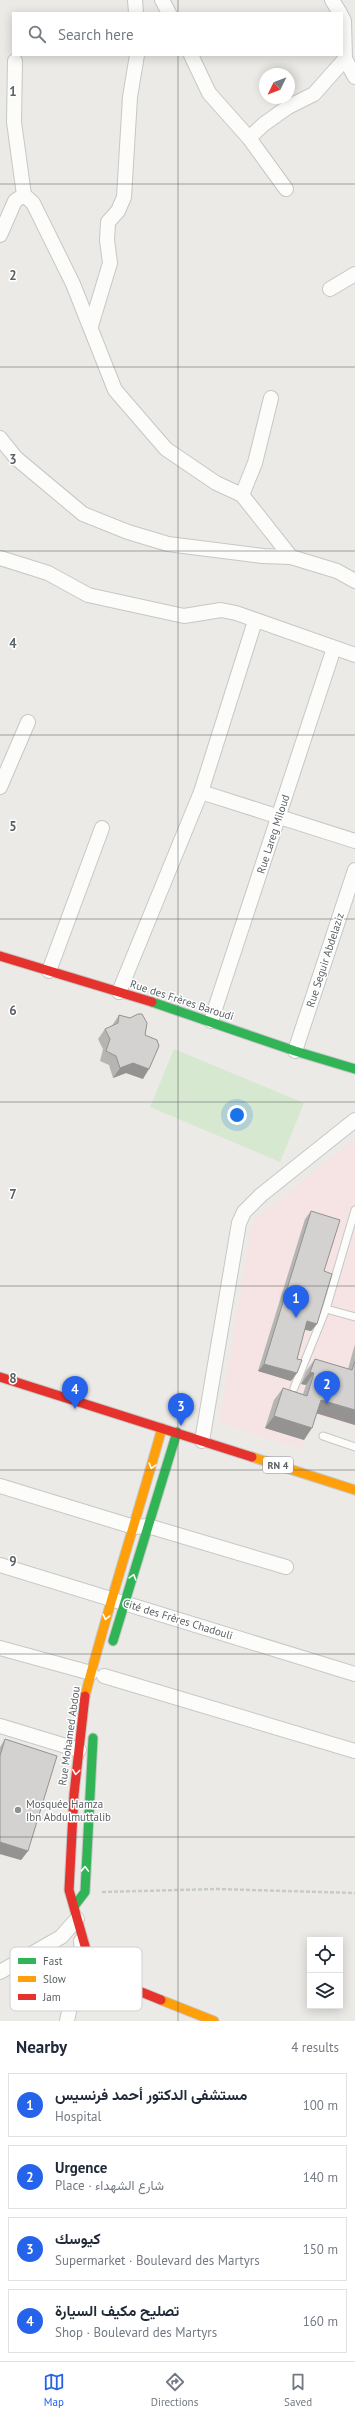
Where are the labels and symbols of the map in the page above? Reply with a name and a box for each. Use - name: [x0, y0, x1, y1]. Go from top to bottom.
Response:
- north arrow: [259, 68, 295, 104]
- text: 1: [9, 83, 17, 100]
- text: 2: [9, 267, 17, 284]
- text: 3: [9, 451, 17, 468]
- text: 4: [9, 635, 17, 652]
- street label: Rue Lareg Miloud: [254, 793, 292, 875]
- text: 5: [9, 818, 17, 835]
- street label: Rue Seguir Abdelaziz: [303, 911, 347, 1009]
- street label: Rue des Frères Baroudi: [128, 977, 236, 1023]
- text: 6: [9, 1002, 17, 1019]
- your location: [227, 1105, 247, 1125]
- text: 7: [9, 1186, 17, 1203]
- pin: 1: [283, 1285, 309, 1318]
- text: 8: [9, 1370, 17, 1387]
- pin: 2: [314, 1371, 340, 1404]
- pin: 4: [62, 1376, 88, 1409]
- pin: 3: [168, 1393, 194, 1426]
- road number: RN 4: [263, 1457, 293, 1473]
- one-way arrow: [148, 1462, 157, 1469]
- text: 9: [9, 1553, 17, 1570]
- one-way arrow: [128, 1573, 136, 1580]
- street label: Cité des Frères Chadouli: [121, 1596, 235, 1642]
- one-way arrow: [102, 1613, 110, 1620]
- street label: Rue Mohamed Abdou: [55, 1685, 83, 1787]
- one-way arrow: [72, 1768, 81, 1775]
- place label: Mosquée Hamza Ibn Abdulmuttalib: [26, 1797, 111, 1824]
- marker: Mosquée Hamza Ibn Abdulmuttalib: [13, 1805, 23, 1815]
- one-way arrow: [81, 1866, 90, 1872]
- legend: [10, 1947, 142, 2011]
- text: Fast: [43, 1954, 63, 1968]
- text: Slow: [43, 1972, 66, 1986]
- text: Jam: [42, 1990, 61, 2004]

